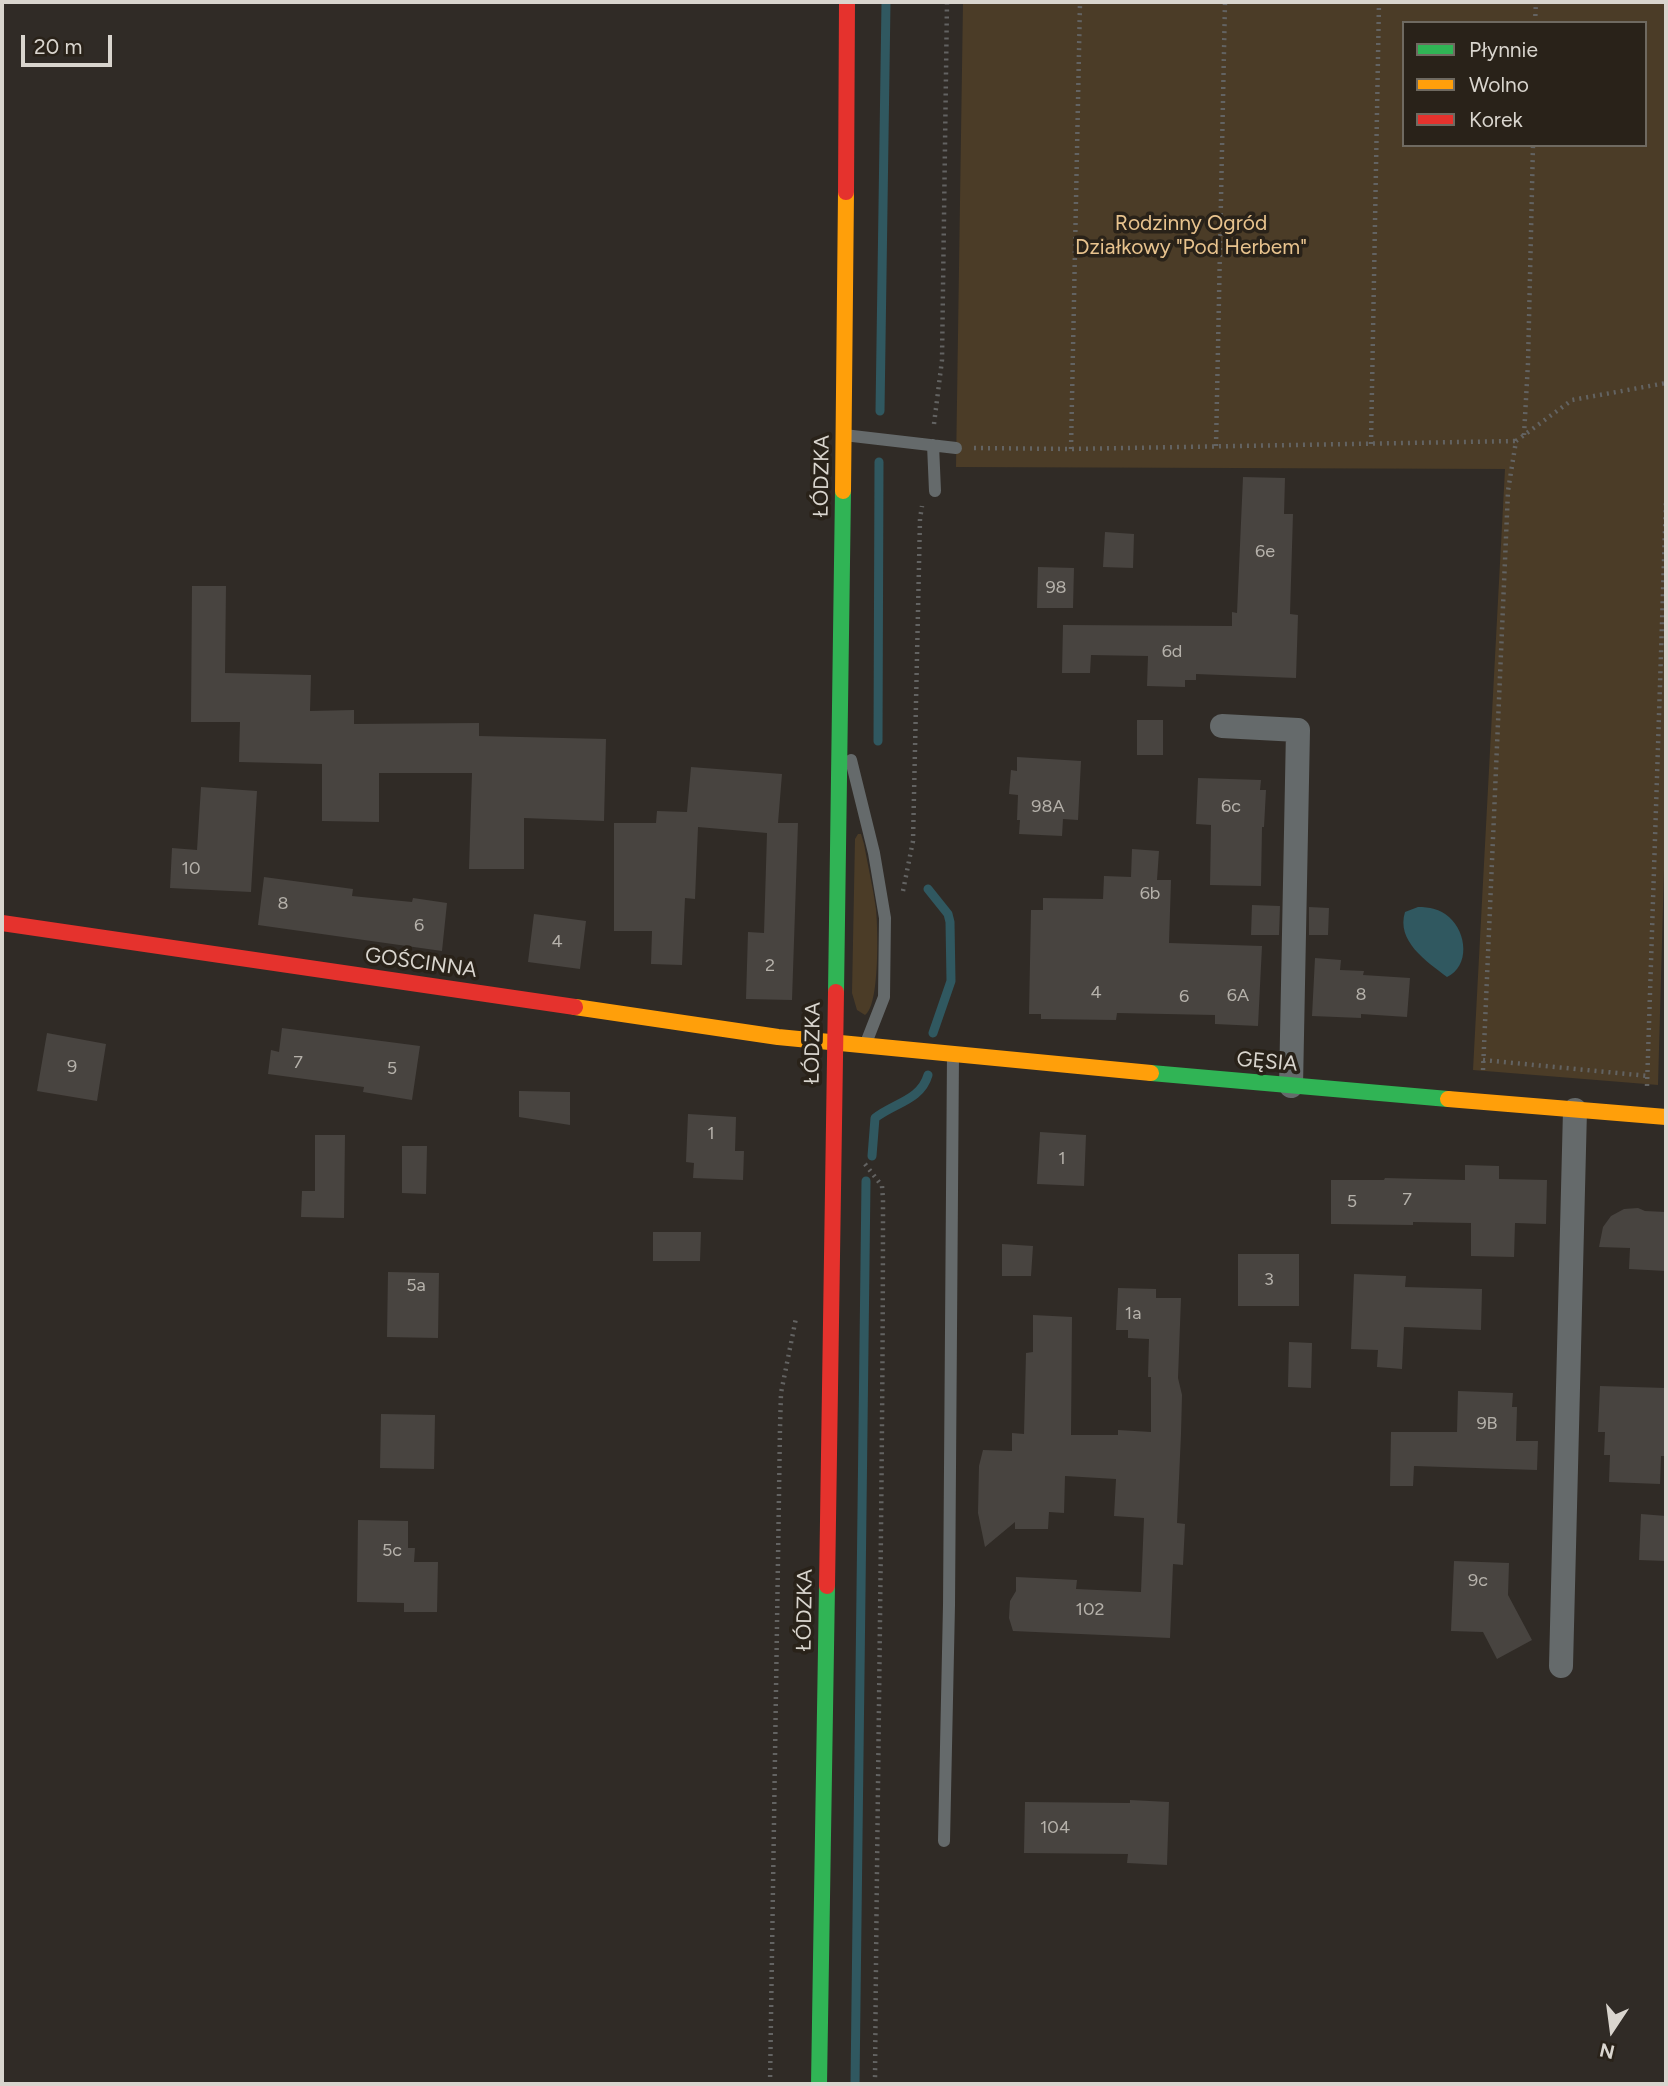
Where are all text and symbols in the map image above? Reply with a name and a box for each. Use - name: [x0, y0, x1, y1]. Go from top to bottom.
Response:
- scale bar: [24, 21, 116, 65]
- legend: [1402, 21, 1647, 147]
- text: 20 m: [34, 34, 82, 59]
- text: Płynnie: [1469, 37, 1538, 62]
- text: Wolno: [1469, 72, 1529, 97]
- text: Korek: [1469, 107, 1523, 132]
- park label: Rodzinny Ogród Działkowy "Pod Herbem": [1075, 211, 1307, 261]
- street label: ŁÓDZKA: [809, 435, 835, 517]
- house number: 6e: [1255, 541, 1275, 563]
- house number: 98: [1045, 577, 1067, 599]
- house number: 6d: [1162, 641, 1182, 663]
- house number: 98A: [1031, 796, 1065, 818]
- house number: 6c: [1221, 796, 1241, 818]
- house number: 10: [182, 858, 200, 880]
- house number: 6b: [1140, 883, 1160, 905]
- house number: 8: [277, 893, 289, 915]
- house number: 6: [414, 915, 424, 937]
- house number: 4: [551, 931, 563, 953]
- street label: GOŚCINNA: [363, 943, 479, 983]
- house number: 2: [765, 955, 775, 977]
- house number: 4: [1090, 982, 1102, 1004]
- house number: 8: [1355, 984, 1367, 1006]
- house number: 6A: [1227, 985, 1249, 1007]
- house number: 6: [1179, 986, 1189, 1008]
- street label: ŁÓDZKA: [800, 1002, 826, 1084]
- street label: GĘSIA: [1235, 1047, 1299, 1077]
- house number: 7: [293, 1052, 303, 1074]
- house number: 9: [67, 1056, 77, 1078]
- house number: 5: [387, 1058, 397, 1080]
- house number: 1: [707, 1123, 715, 1145]
- house number: 1: [1058, 1148, 1066, 1170]
- house number: 7: [1402, 1189, 1412, 1211]
- house number: 5: [1347, 1191, 1357, 1213]
- house number: 3: [1264, 1269, 1274, 1291]
- house number: 5a: [406, 1275, 426, 1297]
- house number: 1a: [1125, 1303, 1141, 1325]
- house number: 9B: [1476, 1413, 1498, 1435]
- house number: 5c: [382, 1540, 402, 1562]
- street label: ŁÓDZKA: [792, 1569, 818, 1651]
- house number: 9c: [1468, 1570, 1488, 1592]
- house number: 102: [1075, 1599, 1105, 1621]
- house number: 104: [1040, 1817, 1070, 1839]
- north arrow: [1577, 1995, 1647, 2065]
- text: N: [1597, 2038, 1617, 2064]

